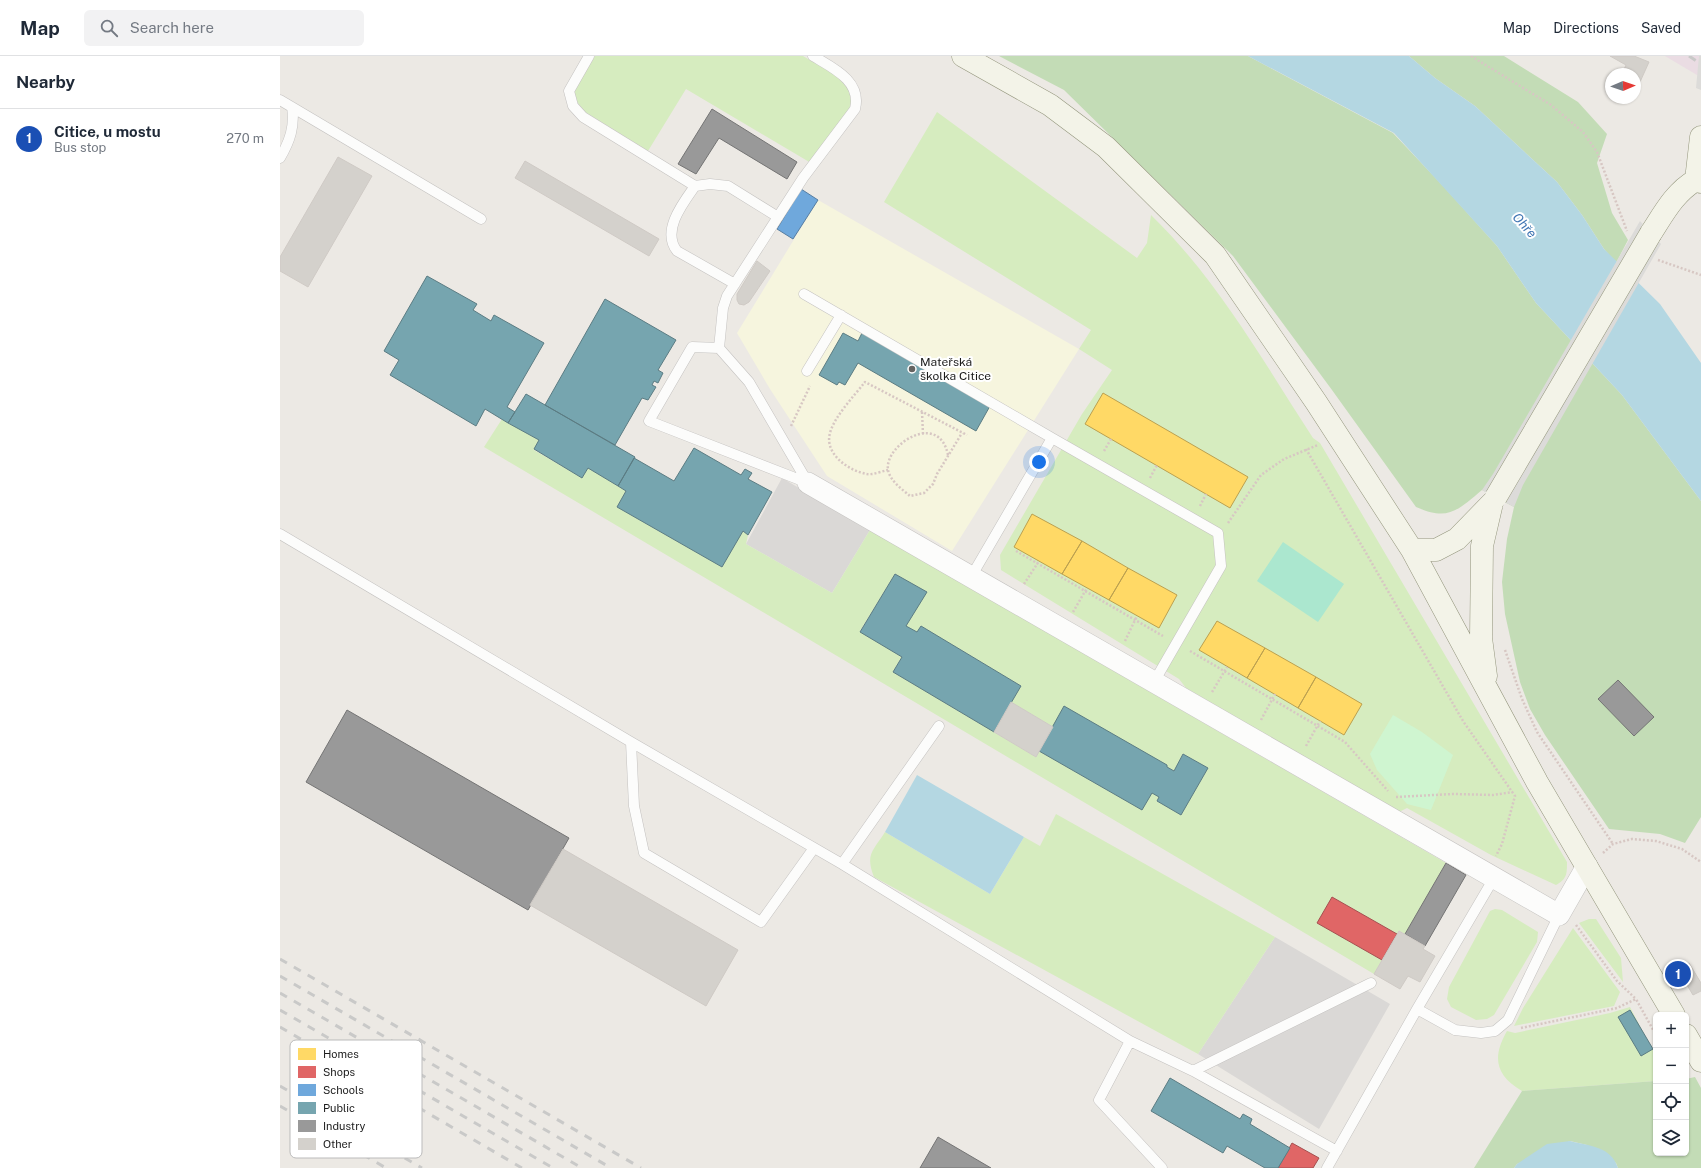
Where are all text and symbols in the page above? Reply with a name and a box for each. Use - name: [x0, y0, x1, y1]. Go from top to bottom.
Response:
- search box: [84, 10, 364, 46]
- text: Map: [20, 17, 60, 39]
- icon: search: [98, 17, 120, 39]
- text: Search here: [130, 19, 214, 36]
- text: Map: [1503, 20, 1531, 36]
- text: Directions: [1553, 20, 1619, 36]
- text: Saved: [1641, 20, 1681, 36]
- north arrow: [1605, 68, 1641, 104]
- text: Nearby: [16, 72, 75, 92]
- text: Citice, u mostu: [54, 123, 161, 140]
- text: 1: [26, 131, 32, 146]
- text: 270 m: [226, 131, 264, 146]
- text: Bus stop: [54, 140, 106, 155]
- water label: Ohře: [1510, 210, 1540, 241]
- place label: Mateřská školka Citice: [920, 355, 991, 383]
- marker: Mateřská školka Citice: [907, 364, 917, 374]
- your location: [1029, 452, 1049, 472]
- pin: 1: [1665, 959, 1691, 989]
- map controls: [1653, 1012, 1689, 1156]
- button: +: [1653, 1012, 1689, 1048]
- legend: [290, 1040, 422, 1158]
- text: Homes: [323, 1048, 359, 1060]
- button: −: [1653, 1048, 1689, 1084]
- text: Shops: [323, 1066, 355, 1078]
- text: Schools: [323, 1084, 364, 1096]
- button: locate: [1653, 1084, 1689, 1120]
- text: Public: [323, 1102, 355, 1114]
- text: Industry: [323, 1120, 366, 1132]
- button: layers: [1653, 1120, 1689, 1156]
- text: Other: [323, 1138, 352, 1150]

